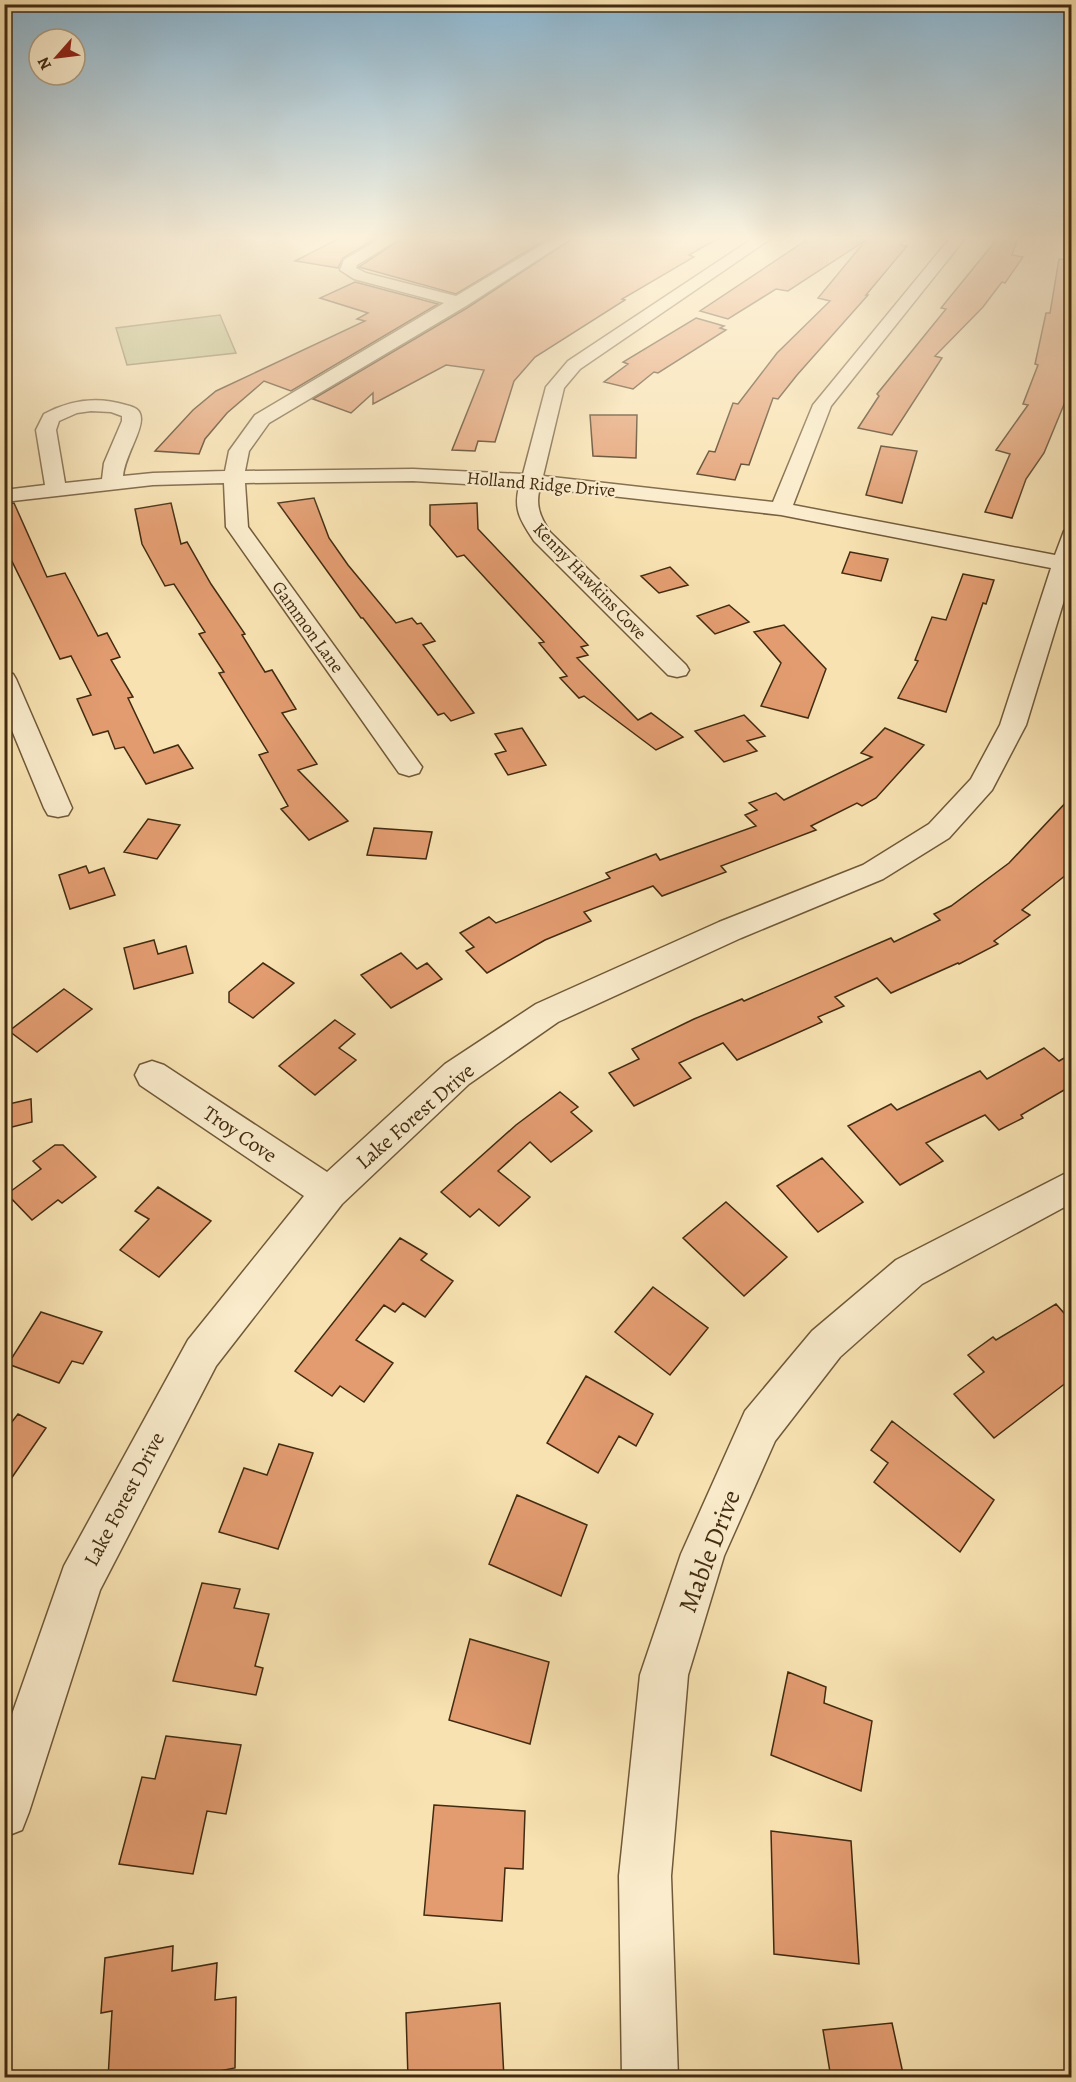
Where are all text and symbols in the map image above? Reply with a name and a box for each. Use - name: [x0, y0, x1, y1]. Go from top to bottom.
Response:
- north arrow: [27, 27, 87, 87]
- text: N: [32, 53, 57, 74]
- street label: Holland Ridge Drive: [466, 466, 616, 502]
- street label: Kenny Hawkins Cove: [528, 517, 652, 645]
- street label: Gammon Lane: [267, 576, 349, 678]
- street label: Lake Forest Drive: [350, 1057, 480, 1175]
- street label: Troy Cove: [198, 1099, 282, 1169]
- street label: Lake Forest Drive: [77, 1427, 171, 1571]
- street label: Mable Drive: [670, 1485, 749, 1617]

